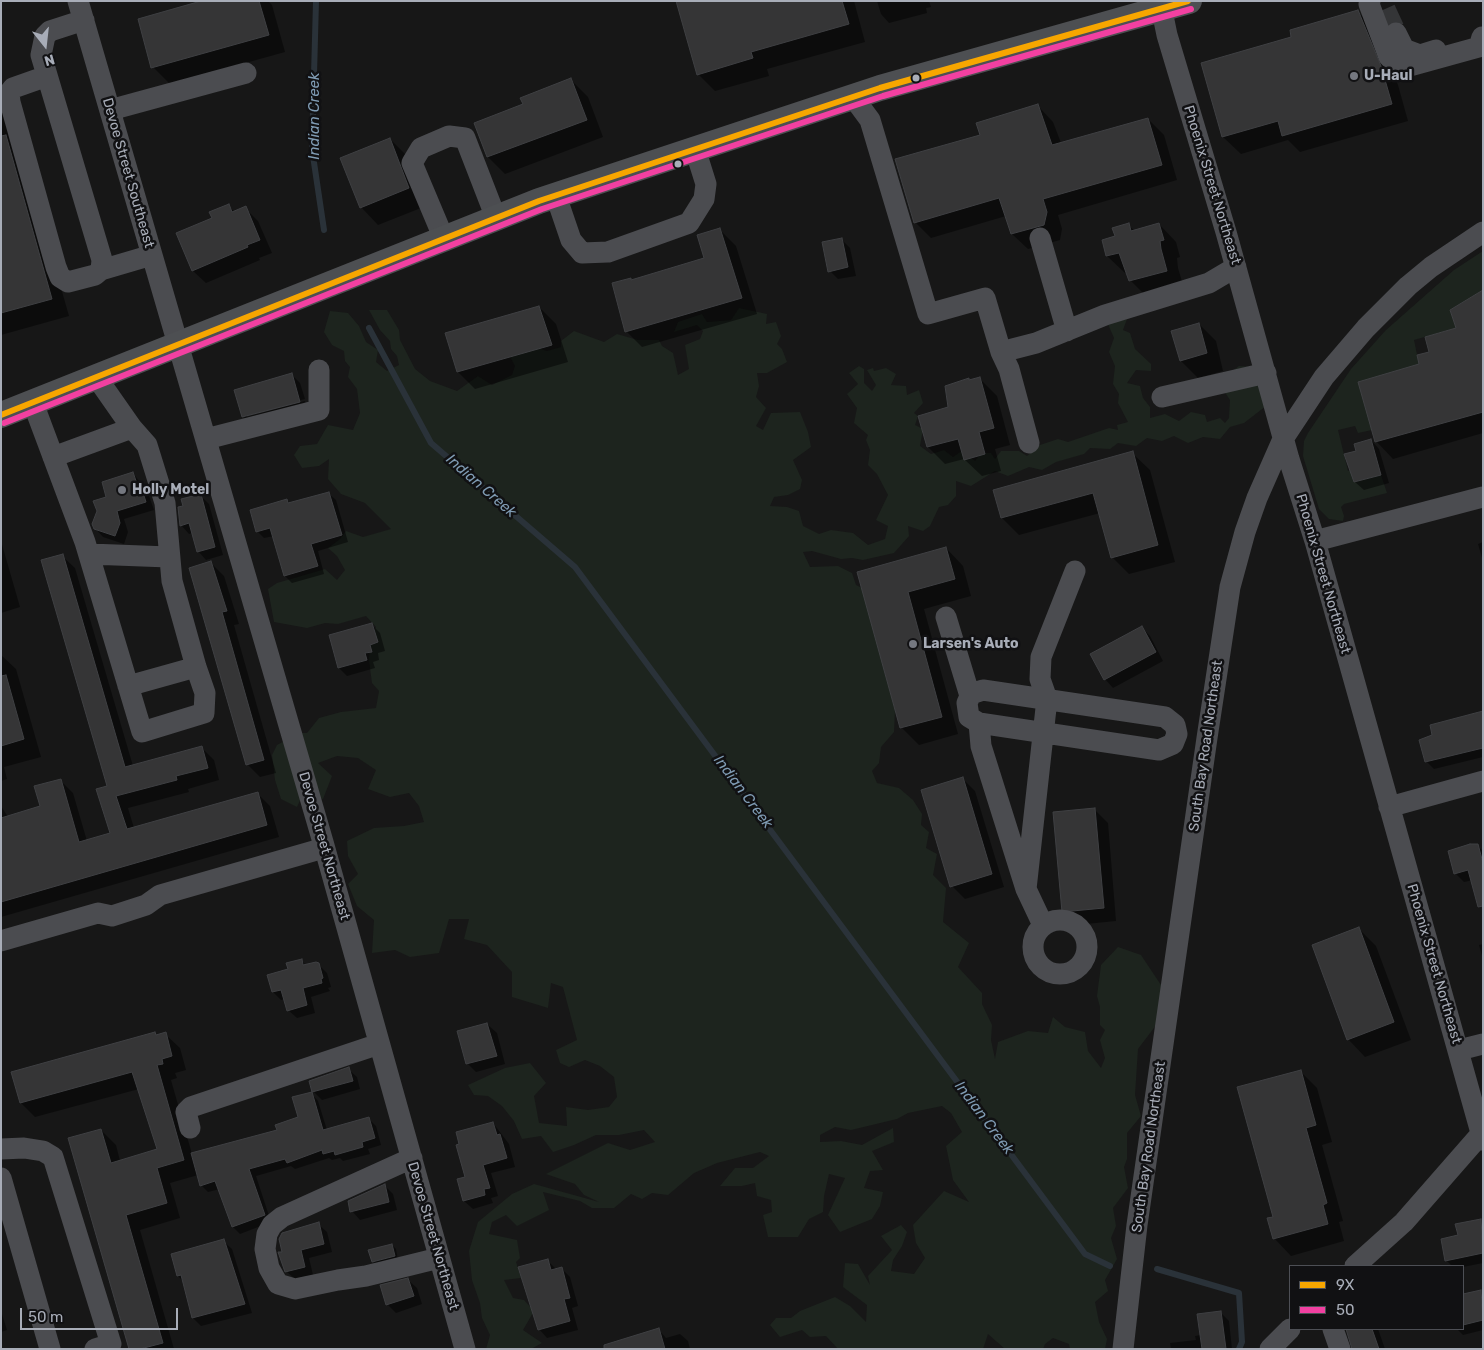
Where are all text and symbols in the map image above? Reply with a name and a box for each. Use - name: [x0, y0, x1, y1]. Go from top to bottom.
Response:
- north arrow: [20, 20, 70, 70]
- text: N: [42, 50, 56, 69]
- place label: U-Haul: [1364, 68, 1412, 84]
- marker: U-Haul: [1348, 70, 1360, 82]
- water label: Indian Creek: [306, 72, 324, 160]
- unlabelled marker: [911, 73, 921, 83]
- street label: Devoe Street Southeast: [99, 96, 157, 250]
- street label: Phoenix Street Northeast: [1180, 103, 1244, 267]
- unlabelled marker: [673, 159, 683, 169]
- water label: Indian Creek: [442, 451, 520, 521]
- place label: Holly Motel: [132, 482, 209, 498]
- marker: Holly Motel: [116, 484, 128, 496]
- street label: Phoenix Street Northeast: [1292, 492, 1354, 656]
- place label: Larsen's Auto: [923, 636, 1019, 652]
- marker: Larsen's Auto: [907, 638, 919, 650]
- street label: South Bay Road Northeast: [1186, 659, 1226, 833]
- water label: Indian Creek: [709, 752, 777, 832]
- street label: Devoe Street Northeast: [295, 770, 353, 922]
- street label: Phoenix Street Northeast: [1403, 882, 1465, 1046]
- street label: South Bay Road Northeast: [1129, 1060, 1169, 1234]
- water label: Indian Creek: [950, 1078, 1018, 1158]
- street label: Devoe Street Northeast: [404, 1160, 462, 1312]
- legend: [1289, 1265, 1464, 1330]
- text: 9X: [1336, 1276, 1354, 1294]
- scale bar: [22, 1298, 180, 1330]
- text: 50: [1336, 1301, 1354, 1319]
- text: 50 m: [28, 1308, 63, 1326]

